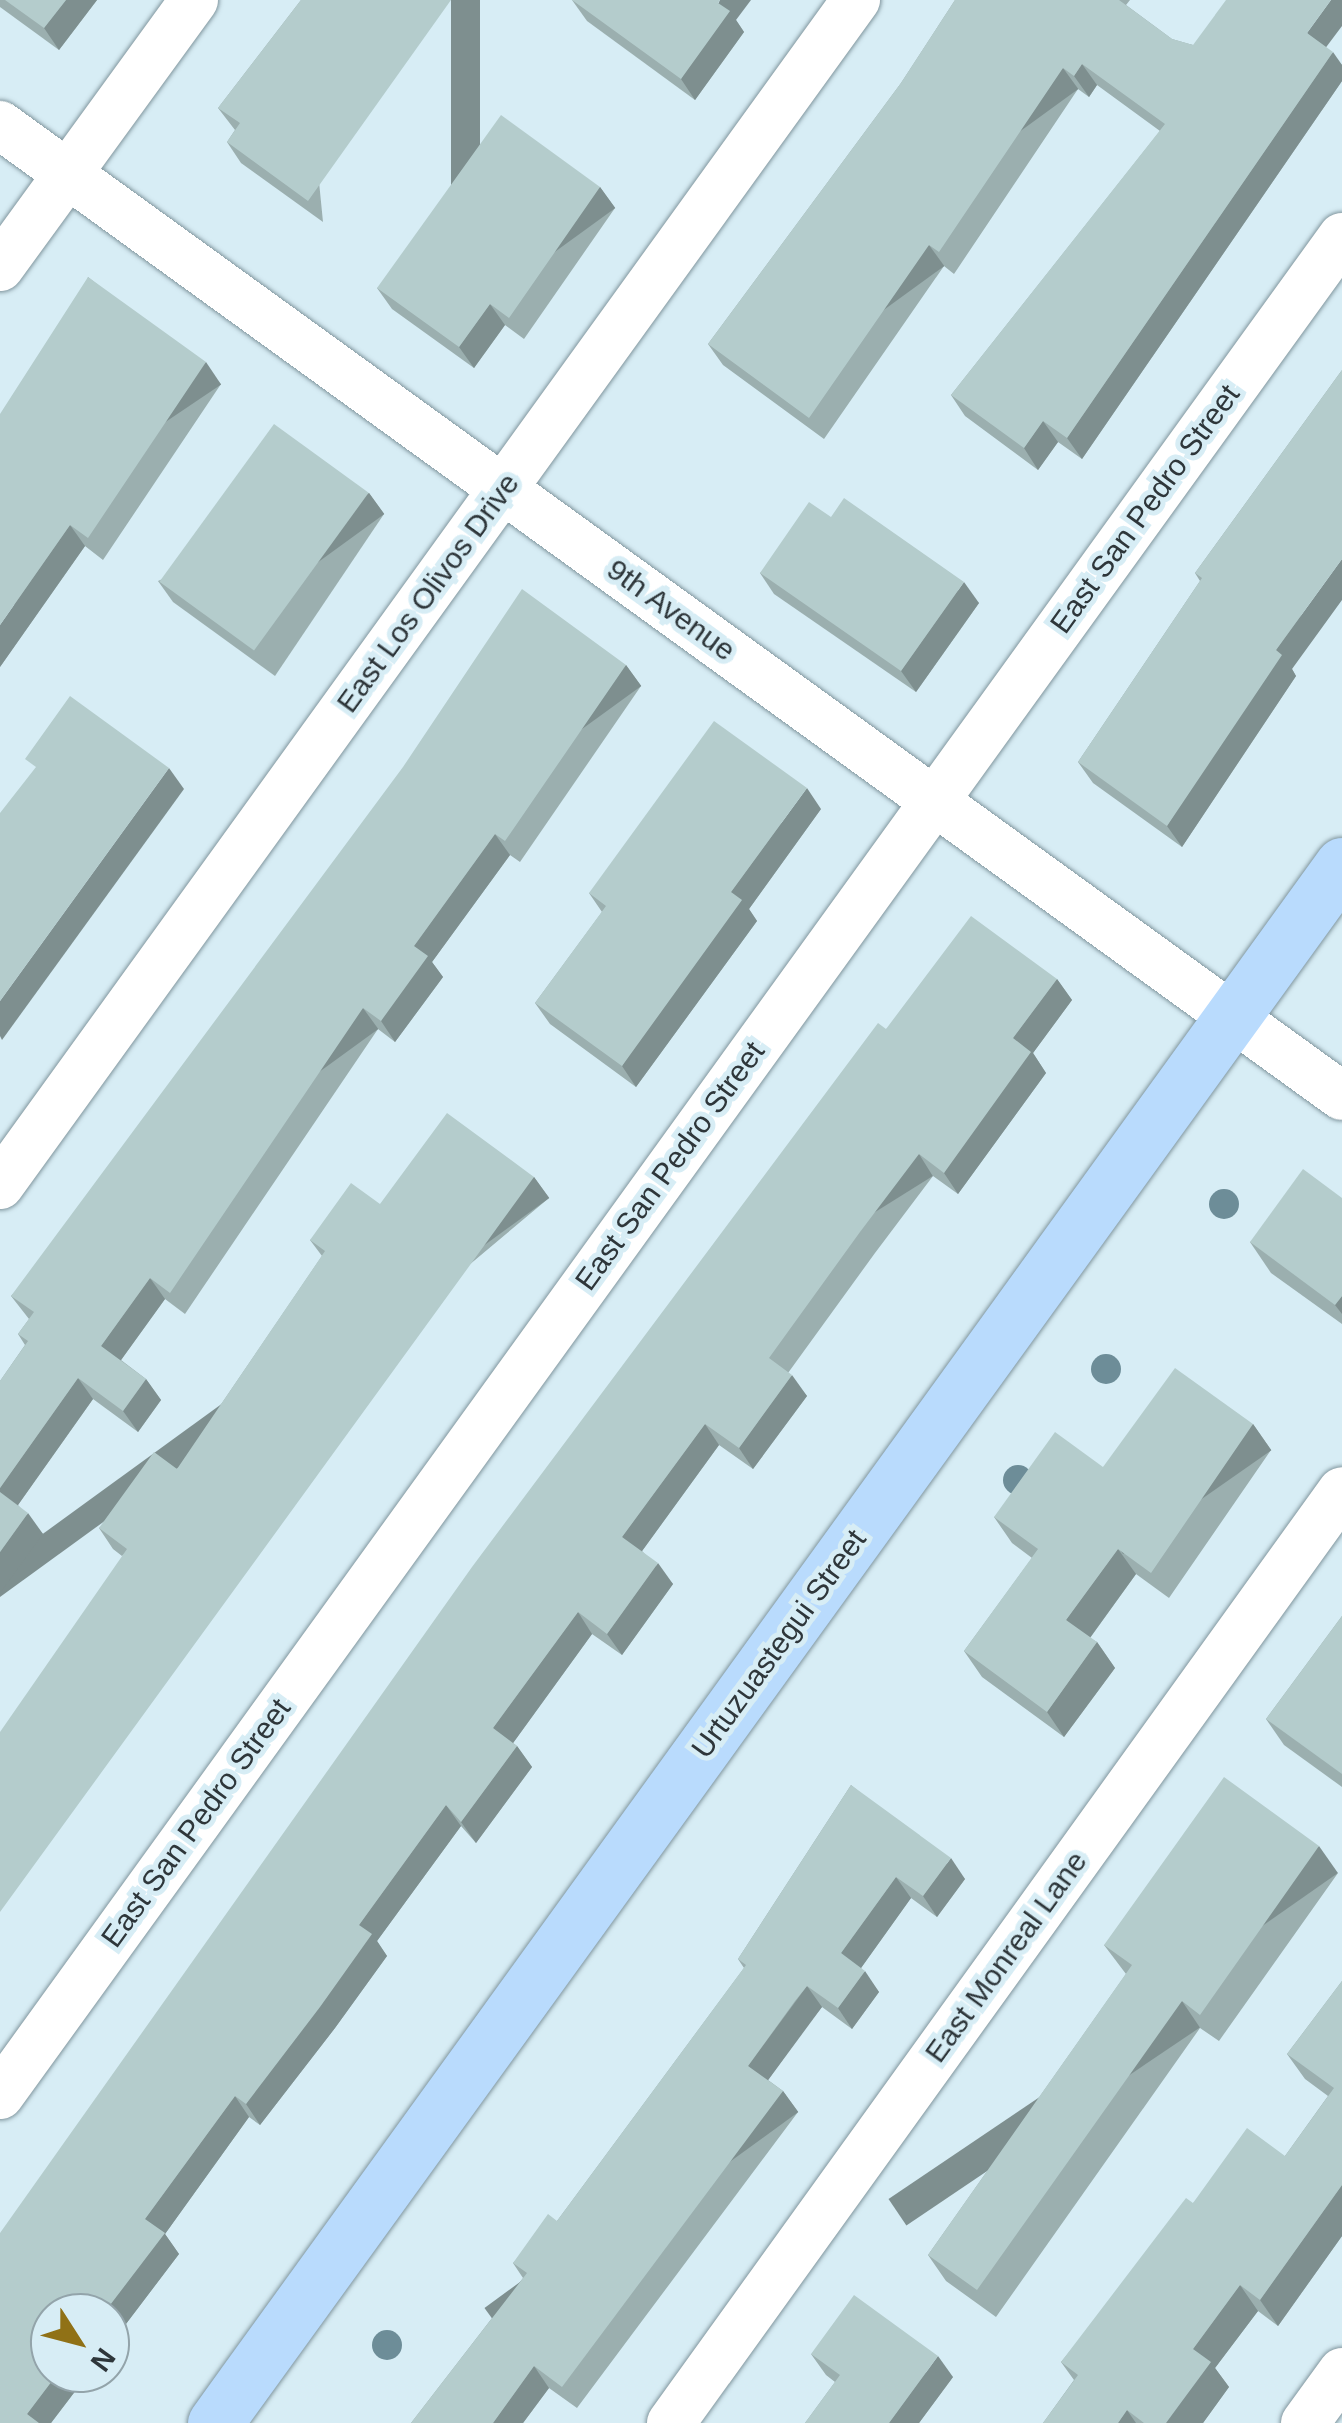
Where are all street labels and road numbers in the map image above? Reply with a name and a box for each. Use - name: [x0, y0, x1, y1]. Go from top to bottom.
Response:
- street label: East San Pedro Street: [1043, 378, 1247, 640]
- street label: East Los Olivos Drive: [329, 466, 527, 720]
- street label: 9th Avenue: [599, 551, 743, 669]
- street label: East San Pedro Street: [568, 1035, 772, 1297]
- street label: Urtuzuastegui Street: [684, 1523, 874, 1765]
- street label: East San Pedro Street: [94, 1692, 298, 1954]
- street label: East Monreal Lane: [917, 1845, 1095, 2069]

